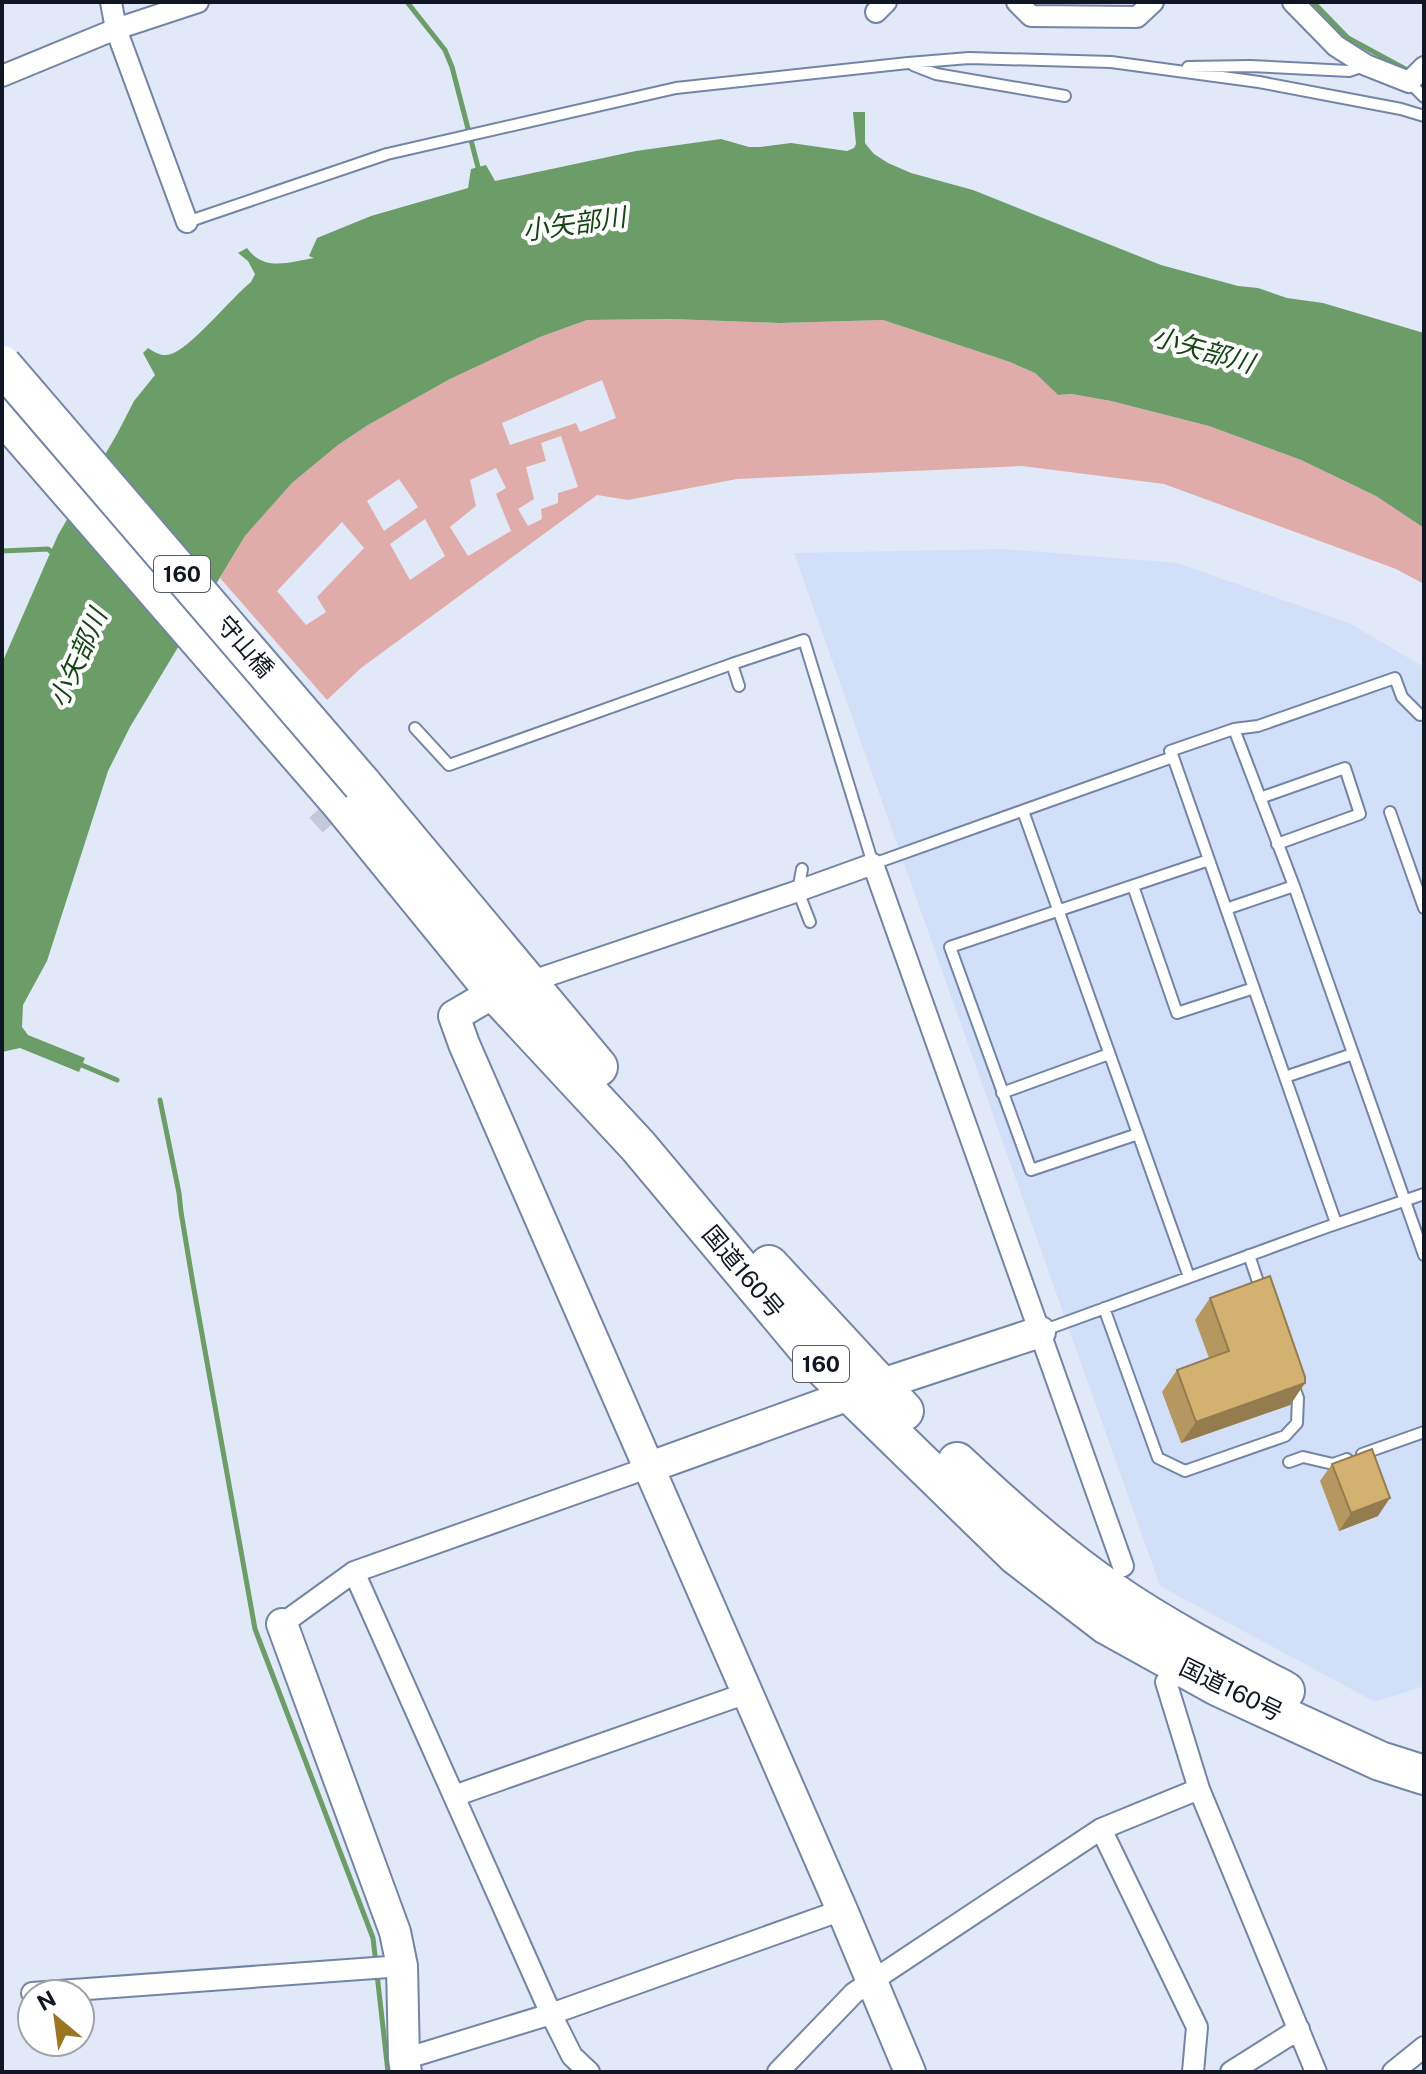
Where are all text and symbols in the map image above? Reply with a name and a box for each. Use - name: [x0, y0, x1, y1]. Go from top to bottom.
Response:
- water label: 小矢部川: [520, 201, 631, 246]
- water label: 小矢部川: [1149, 320, 1260, 380]
- road number: 160: [154, 556, 210, 592]
- water label: 小矢部川: [42, 601, 114, 712]
- street label: 守山橋: [212, 610, 280, 683]
- street label: 国道160号: [697, 1220, 790, 1323]
- road number: 160: [793, 1346, 849, 1382]
- street label: 国道160号: [1175, 1652, 1288, 1726]
- north arrow: [16, 1978, 96, 2058]
- text: N: [32, 1985, 60, 2016]

